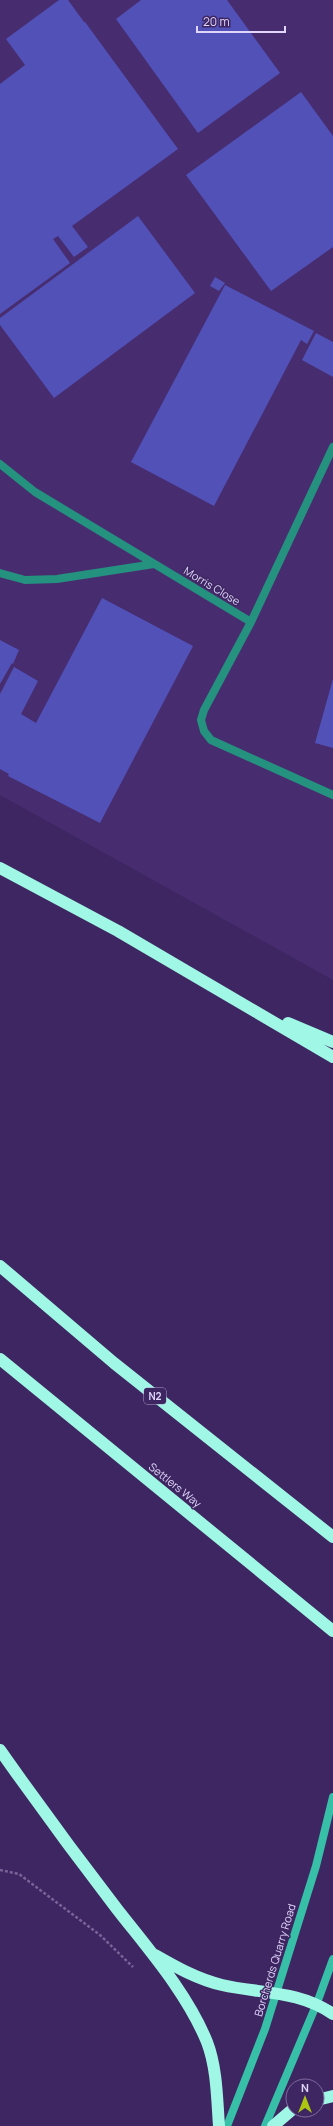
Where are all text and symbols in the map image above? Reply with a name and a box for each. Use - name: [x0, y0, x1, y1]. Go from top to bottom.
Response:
- scale bar: [197, 8, 285, 34]
- text: 20 m: [203, 13, 230, 30]
- street label: Morris Close: [181, 563, 244, 609]
- road number: N2: [144, 1388, 166, 1404]
- street label: Settlers Way: [146, 1459, 205, 1511]
- street label: Borcherds Quarry Road: [250, 1902, 299, 2018]
- north arrow: [285, 2078, 325, 2118]
- text: N: [301, 2080, 309, 2095]

